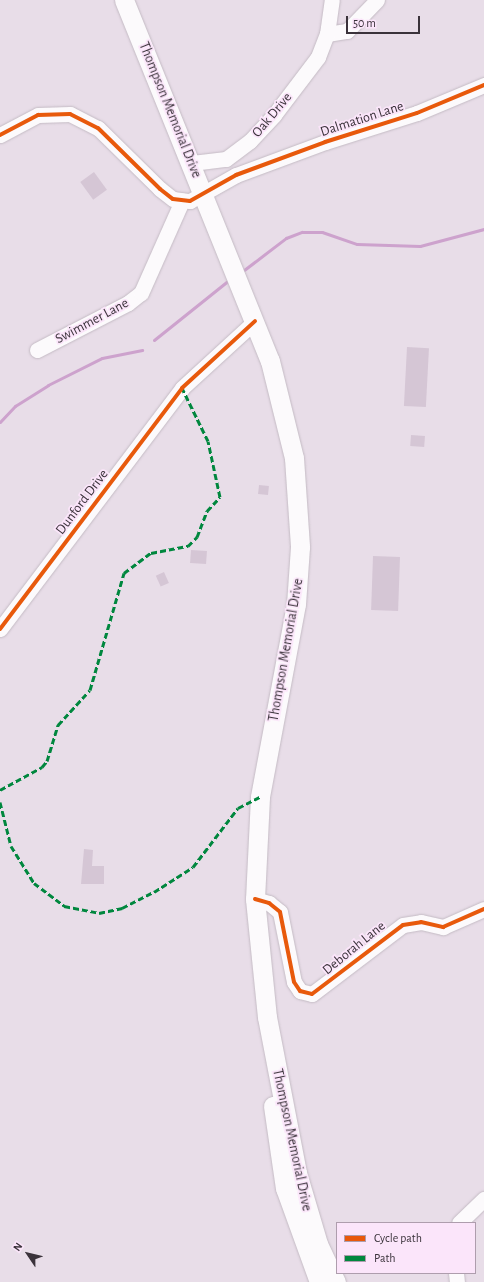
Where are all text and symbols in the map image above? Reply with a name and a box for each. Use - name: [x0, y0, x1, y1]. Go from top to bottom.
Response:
- scale bar: [348, 8, 422, 34]
- text: 50 m: [353, 17, 376, 29]
- street label: Thompson Memorial Drive: [135, 40, 205, 180]
- street label: Oak Drive: [248, 89, 296, 141]
- street label: Dalmation Lane: [318, 98, 406, 140]
- street label: Swimmer Lane: [53, 295, 131, 347]
- street label: Dunford Drive: [52, 466, 112, 538]
- street label: Thompson Memorial Drive: [265, 577, 307, 723]
- street label: Deborah Lane: [319, 918, 389, 978]
- street label: Thompson Memorial Drive: [269, 1067, 315, 1213]
- legend: [336, 1222, 476, 1274]
- text: Cycle path: [374, 1232, 422, 1244]
- north arrow: [8, 1234, 48, 1274]
- text: N: [11, 1241, 24, 1253]
- text: Path: [374, 1252, 396, 1264]

